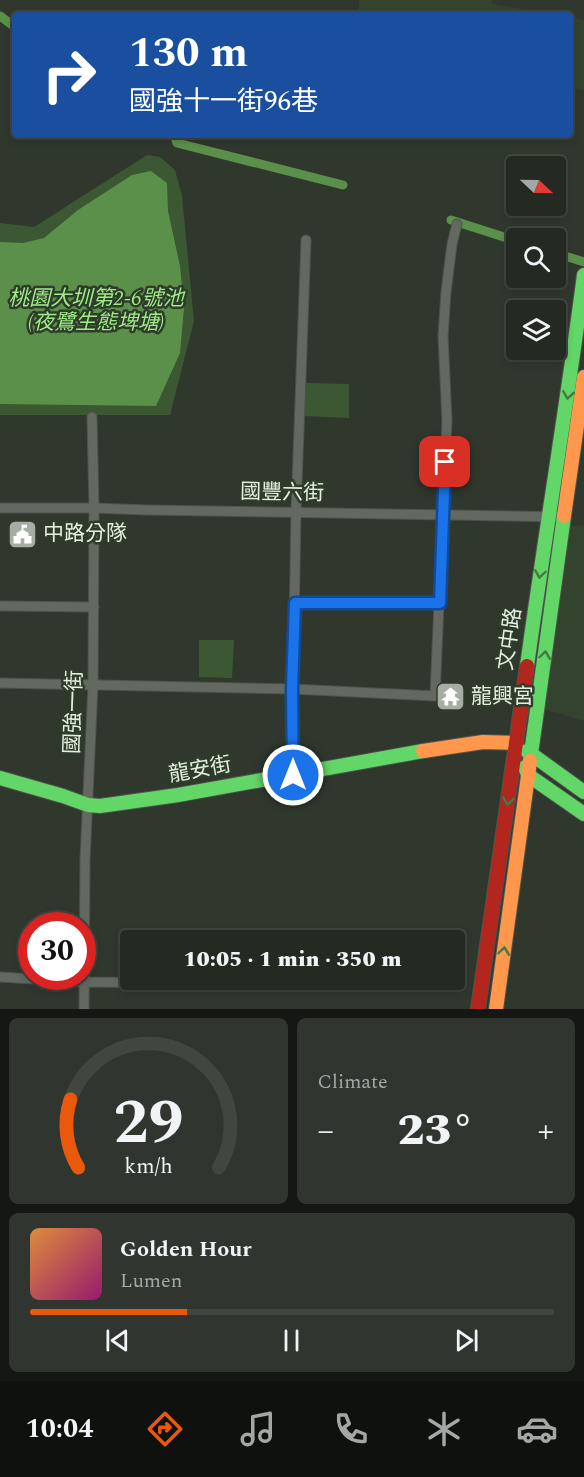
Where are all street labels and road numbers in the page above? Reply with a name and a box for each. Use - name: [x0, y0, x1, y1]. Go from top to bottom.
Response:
- street label: 國豐六街: [240, 476, 324, 510]
- street label: 文中路: [490, 606, 530, 672]
- street label: 國強一街: [57, 669, 91, 755]
- street label: 龍安街: [166, 749, 234, 791]

